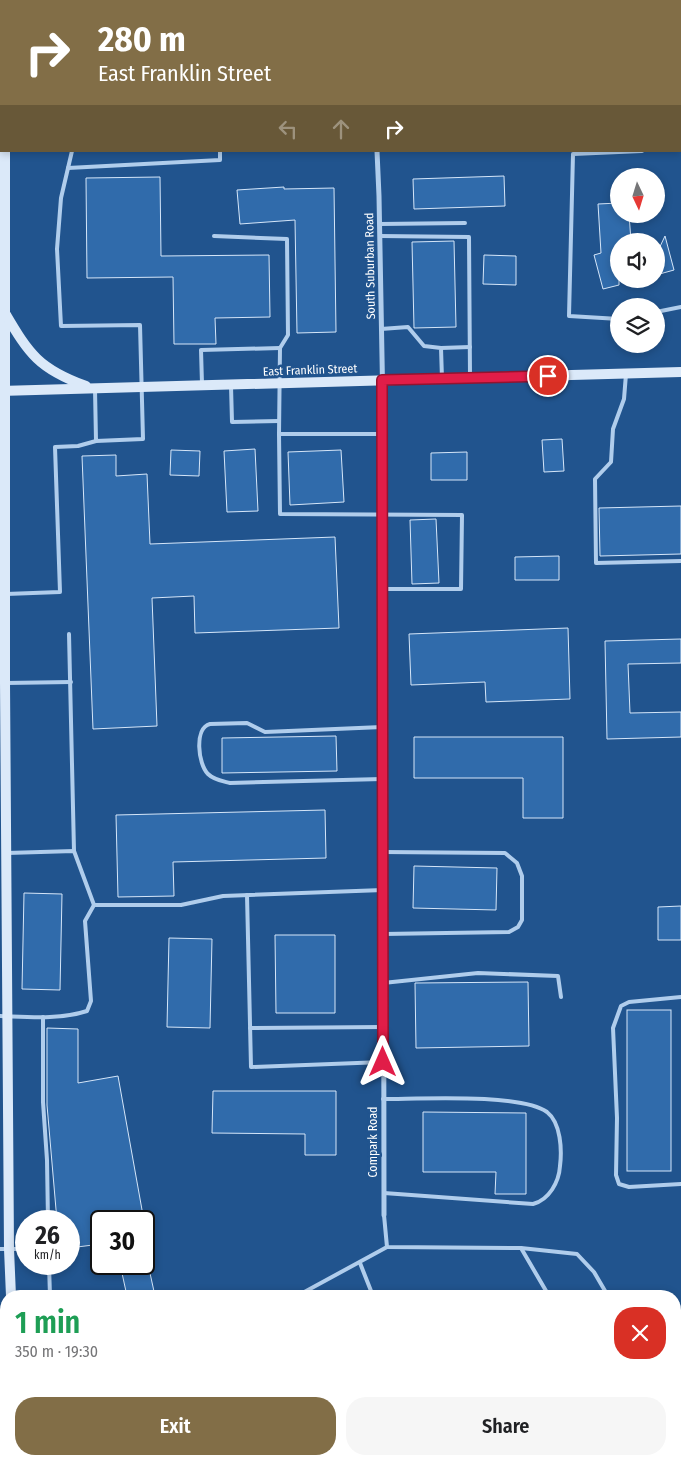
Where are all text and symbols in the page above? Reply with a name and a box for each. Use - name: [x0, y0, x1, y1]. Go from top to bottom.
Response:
- text: 280 m: [98, 18, 186, 60]
- icon: right: [15, 20, 80, 85]
- text: East Franklin Street: [98, 60, 271, 87]
- icon: left: [274, 115, 302, 143]
- icon: ahead: [327, 115, 355, 143]
- icon: right: [380, 115, 408, 143]
- north arrow: [610, 168, 665, 222]
- map controls: [610, 168, 665, 353]
- street label: South Suburban Road: [362, 212, 378, 320]
- button: sound: [610, 233, 665, 288]
- button: layers: [610, 298, 665, 353]
- pin: [527, 355, 569, 397]
- street label: East Franklin Street: [263, 361, 358, 379]
- icon: arrive: [534, 362, 562, 390]
- position arrow: [356, 1035, 408, 1087]
- street label: Compark Road: [366, 1106, 380, 1178]
- speed limit sign: 30: [90, 1210, 155, 1275]
- text: 26: [35, 1221, 60, 1251]
- text: km/h: [34, 1248, 61, 1262]
- text: 1 min: [15, 1305, 80, 1341]
- button: close: [614, 1307, 666, 1359]
- text: 350 m · 19:30: [15, 1342, 98, 1361]
- button: Exit: [15, 1397, 336, 1455]
- button: Share: [346, 1397, 666, 1455]

